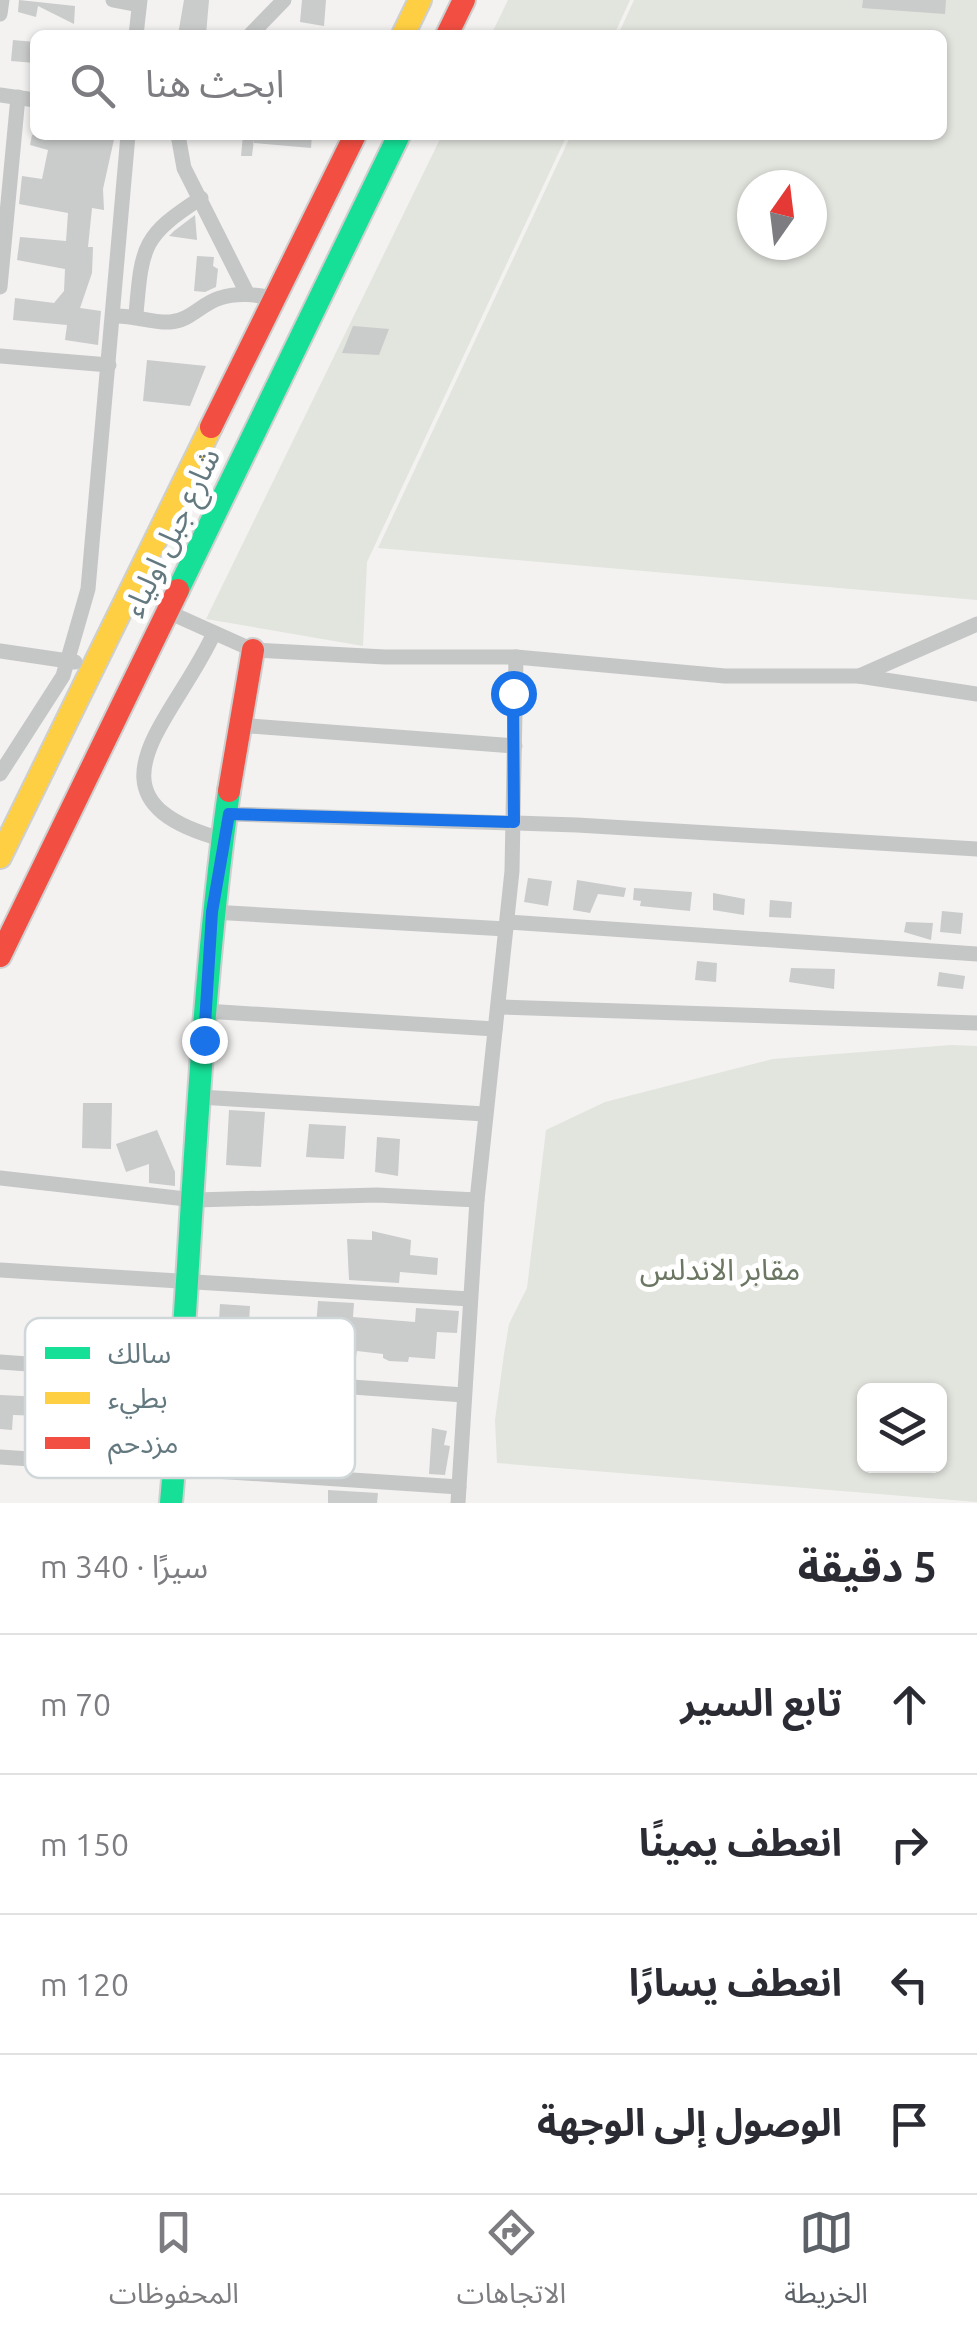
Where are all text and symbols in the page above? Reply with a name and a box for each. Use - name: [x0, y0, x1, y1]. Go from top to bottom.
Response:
- search box: [30, 30, 947, 140]
- icon: search: [65, 58, 120, 113]
- text: ابحث هنا: [145, 62, 285, 104]
- north arrow: [737, 170, 827, 260]
- street label: شارع جبل اولياء: [116, 442, 232, 624]
- route start: [491, 671, 537, 717]
- route end: [182, 1018, 228, 1064]
- park label: مقابر الاندلس: [640, 1252, 800, 1287]
- legend: [25, 1318, 355, 1478]
- text: سالك: [108, 1337, 171, 1368]
- text: بطيء: [108, 1382, 168, 1419]
- map controls: [857, 1383, 947, 1473]
- button: layers: [857, 1383, 947, 1473]
- text: مزدحم: [108, 1427, 179, 1465]
- text: 5 دقيقة: [798, 1543, 937, 1590]
- text: سيرًا · 340 m: [40, 1548, 208, 1584]
- icon: ahead: [882, 1677, 937, 1732]
- text: تابع السير: [681, 1681, 842, 1723]
- text: 70 m: [40, 1686, 111, 1722]
- icon: right: [882, 1817, 937, 1872]
- text: انعطف يمينًا: [639, 1821, 842, 1863]
- text: 150 m: [40, 1826, 129, 1862]
- icon: left: [882, 1957, 937, 2012]
- text: انعطف يسارًا: [629, 1961, 842, 2003]
- text: 120 m: [40, 1966, 129, 2002]
- icon: arrive: [882, 2097, 937, 2152]
- text: الوصول إلى الوجهة: [537, 2101, 842, 2143]
- tab: المحفوظات: [109, 2205, 239, 2324]
- tab: الاتجاهات: [457, 2205, 566, 2324]
- tab: الخريطة: [784, 2205, 868, 2324]

